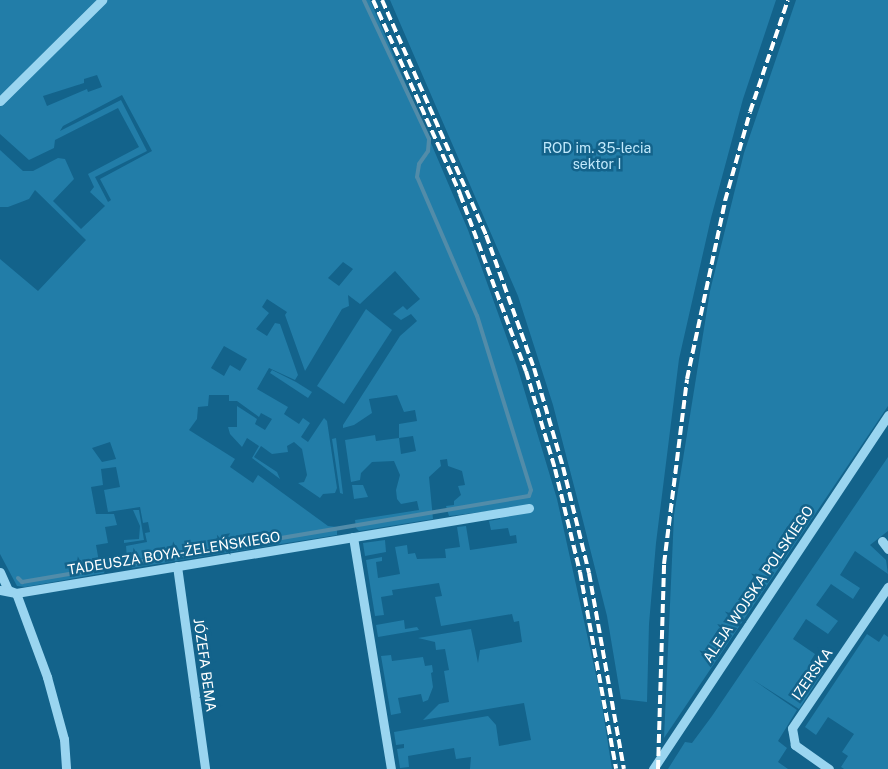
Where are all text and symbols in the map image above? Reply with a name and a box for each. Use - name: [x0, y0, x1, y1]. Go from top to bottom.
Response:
- park label: ROD im. 35-lecia sektor I: [543, 140, 651, 172]
- street label: ALEJA WOJSKA POLSKIEGO: [699, 502, 817, 666]
- street label: TADEUSZA BOYA-ŻELEŃSKIEGO: [66, 528, 282, 578]
- street label: JÓZEFA BEMA: [190, 617, 220, 713]
- street label: IZERSKA: [788, 645, 836, 703]

